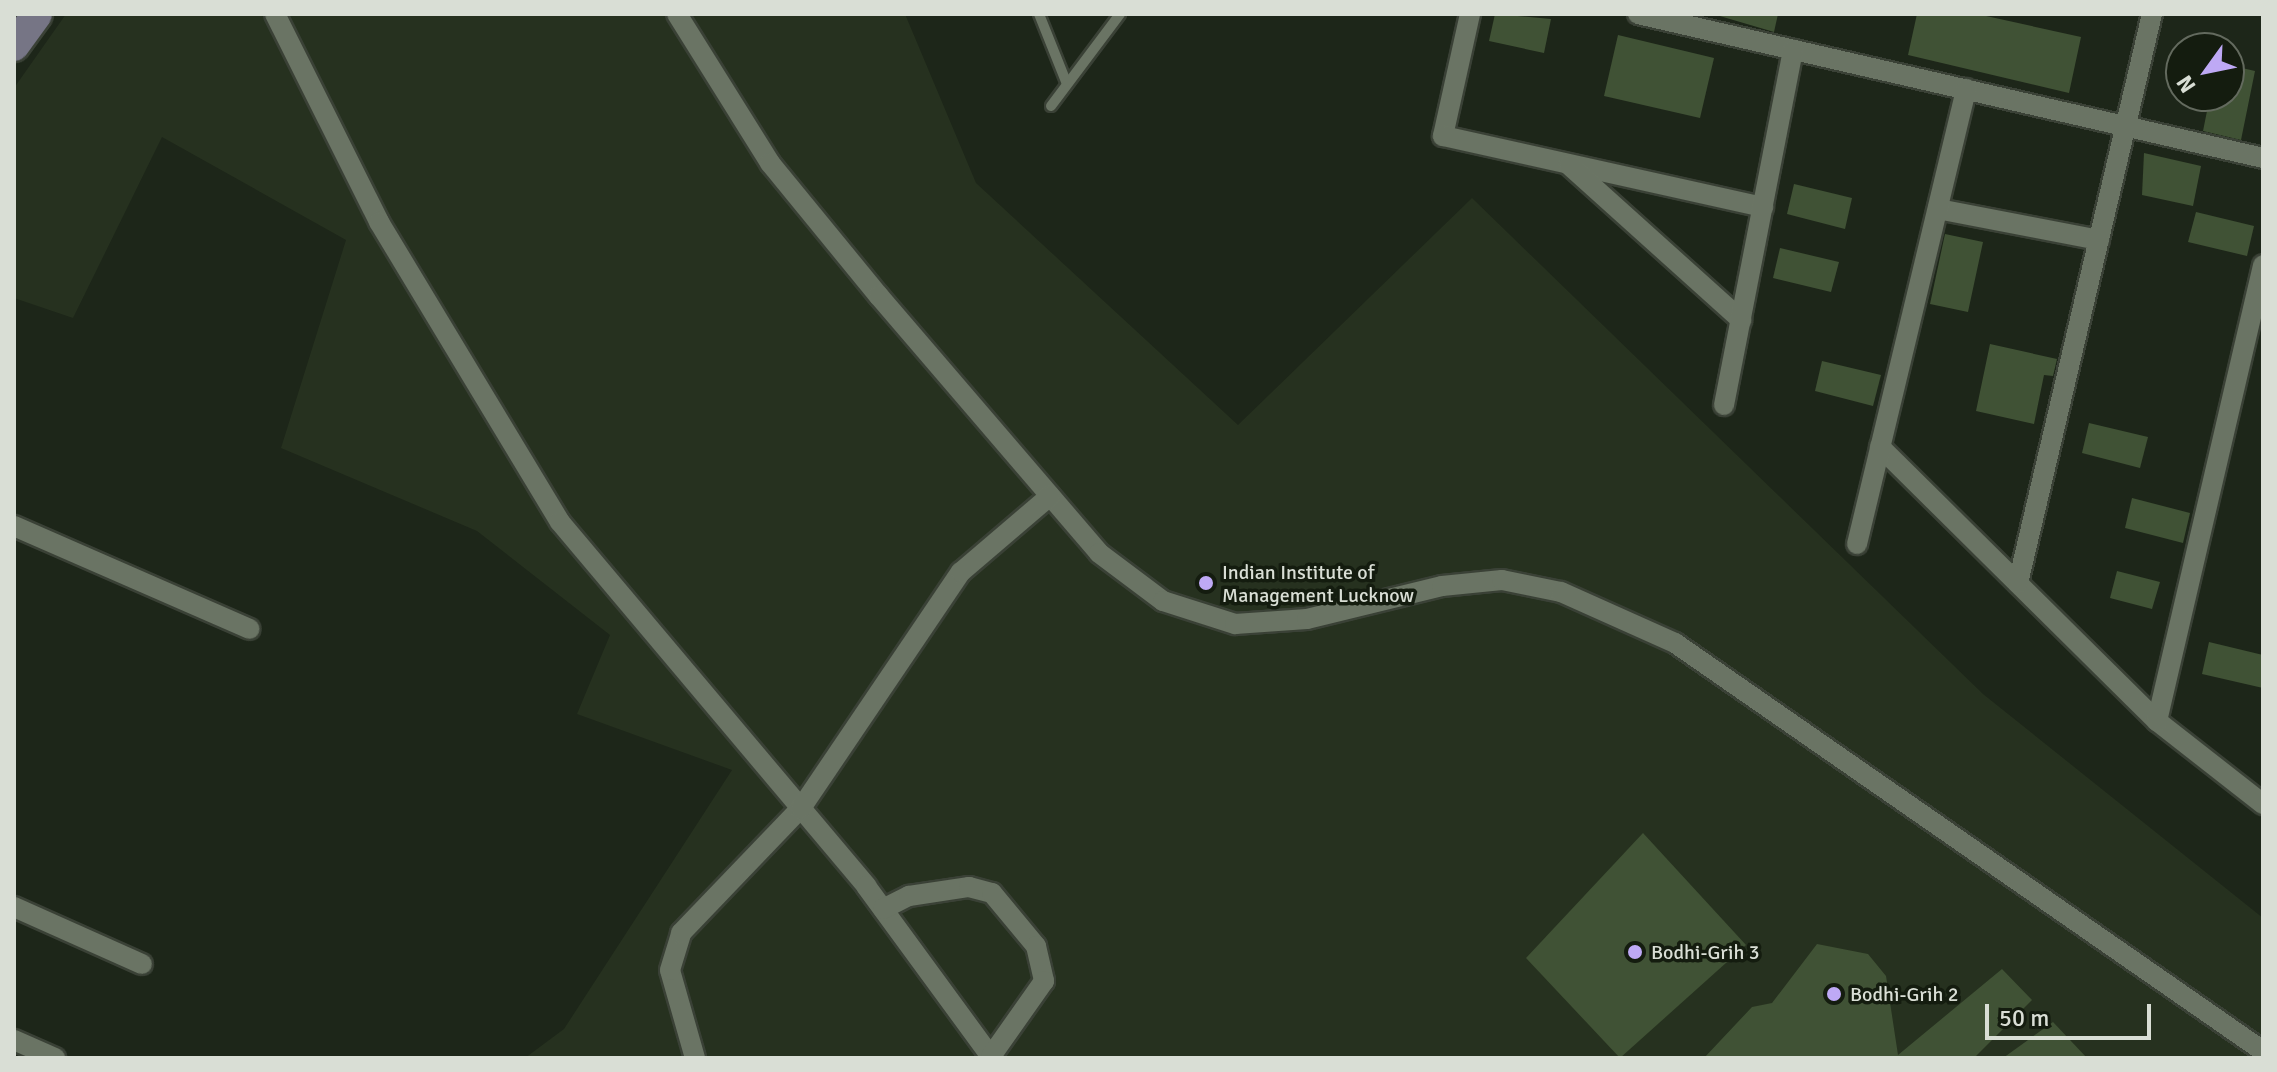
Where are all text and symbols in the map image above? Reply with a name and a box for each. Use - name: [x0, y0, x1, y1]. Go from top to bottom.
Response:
- north arrow: [2165, 32, 2245, 112]
- text: N: [2171, 70, 2202, 98]
- place label: Indian Institute of Management Lucknow: [1222, 560, 1414, 607]
- marker: Indian Institute of Management Lucknow: [1197, 574, 1215, 592]
- place label: Bodhi-Grih 3: [1651, 940, 1759, 964]
- marker: Bodhi-Grih 3: [1626, 943, 1644, 961]
- place label: Bodhi-Grih 2: [1850, 982, 1958, 1006]
- marker: Bodhi-Grih 2: [1825, 985, 1843, 1003]
- scale bar: [1989, 988, 2155, 1038]
- text: 50 m: [1999, 1003, 2049, 1033]

